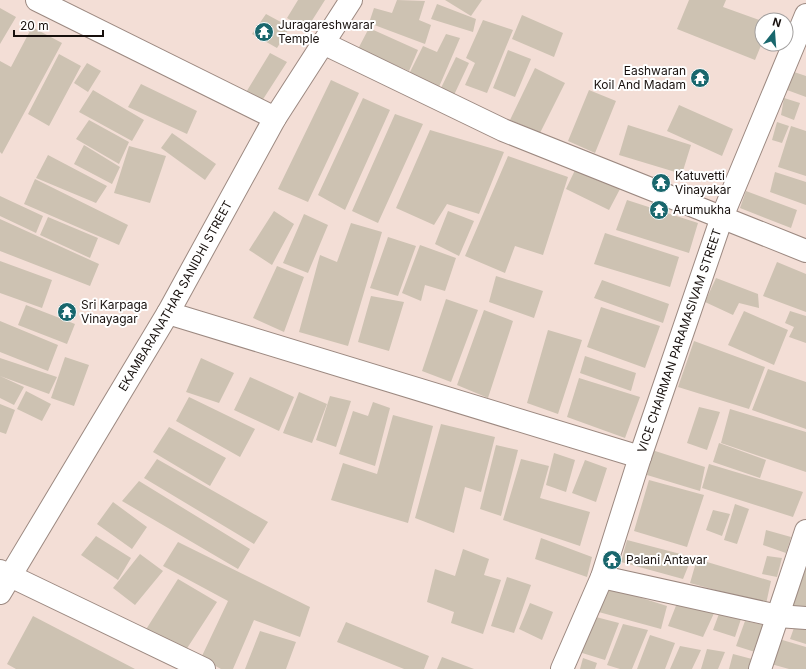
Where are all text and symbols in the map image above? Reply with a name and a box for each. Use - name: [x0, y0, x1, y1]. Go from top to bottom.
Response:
- scale bar: [14, 12, 103, 38]
- north arrow: [754, 12, 794, 52]
- text: N: [771, 15, 783, 30]
- place label: Juragareshwarar Temple: [278, 17, 375, 46]
- text: 20 m: [20, 18, 49, 33]
- temple icon: Juragareshwarar Temple: [253, 21, 275, 43]
- place label: Eashwaran Koil And Madam: [594, 63, 686, 92]
- temple icon: Eashwaran Koil And Madam: [689, 67, 711, 89]
- place label: Katuvetti Vinayakar: [675, 168, 732, 197]
- temple icon: Katuvetti Vinayakar: [650, 172, 672, 194]
- street label: EKAMBARANATHAR SANIDHI STREET: [115, 198, 235, 394]
- temple icon: Arumukha: [648, 199, 670, 221]
- place label: Arumukha: [673, 202, 731, 217]
- street label: VICE CHAIRMAN PARAMASIVAM STREET: [634, 226, 725, 455]
- place label: Sri Karpaga Vinayagar: [81, 297, 148, 326]
- temple icon: Sri Karpaga Vinayagar: [56, 301, 78, 323]
- temple icon: Palani Antavar: [601, 549, 623, 571]
- place label: Palani Antavar: [626, 552, 708, 567]

